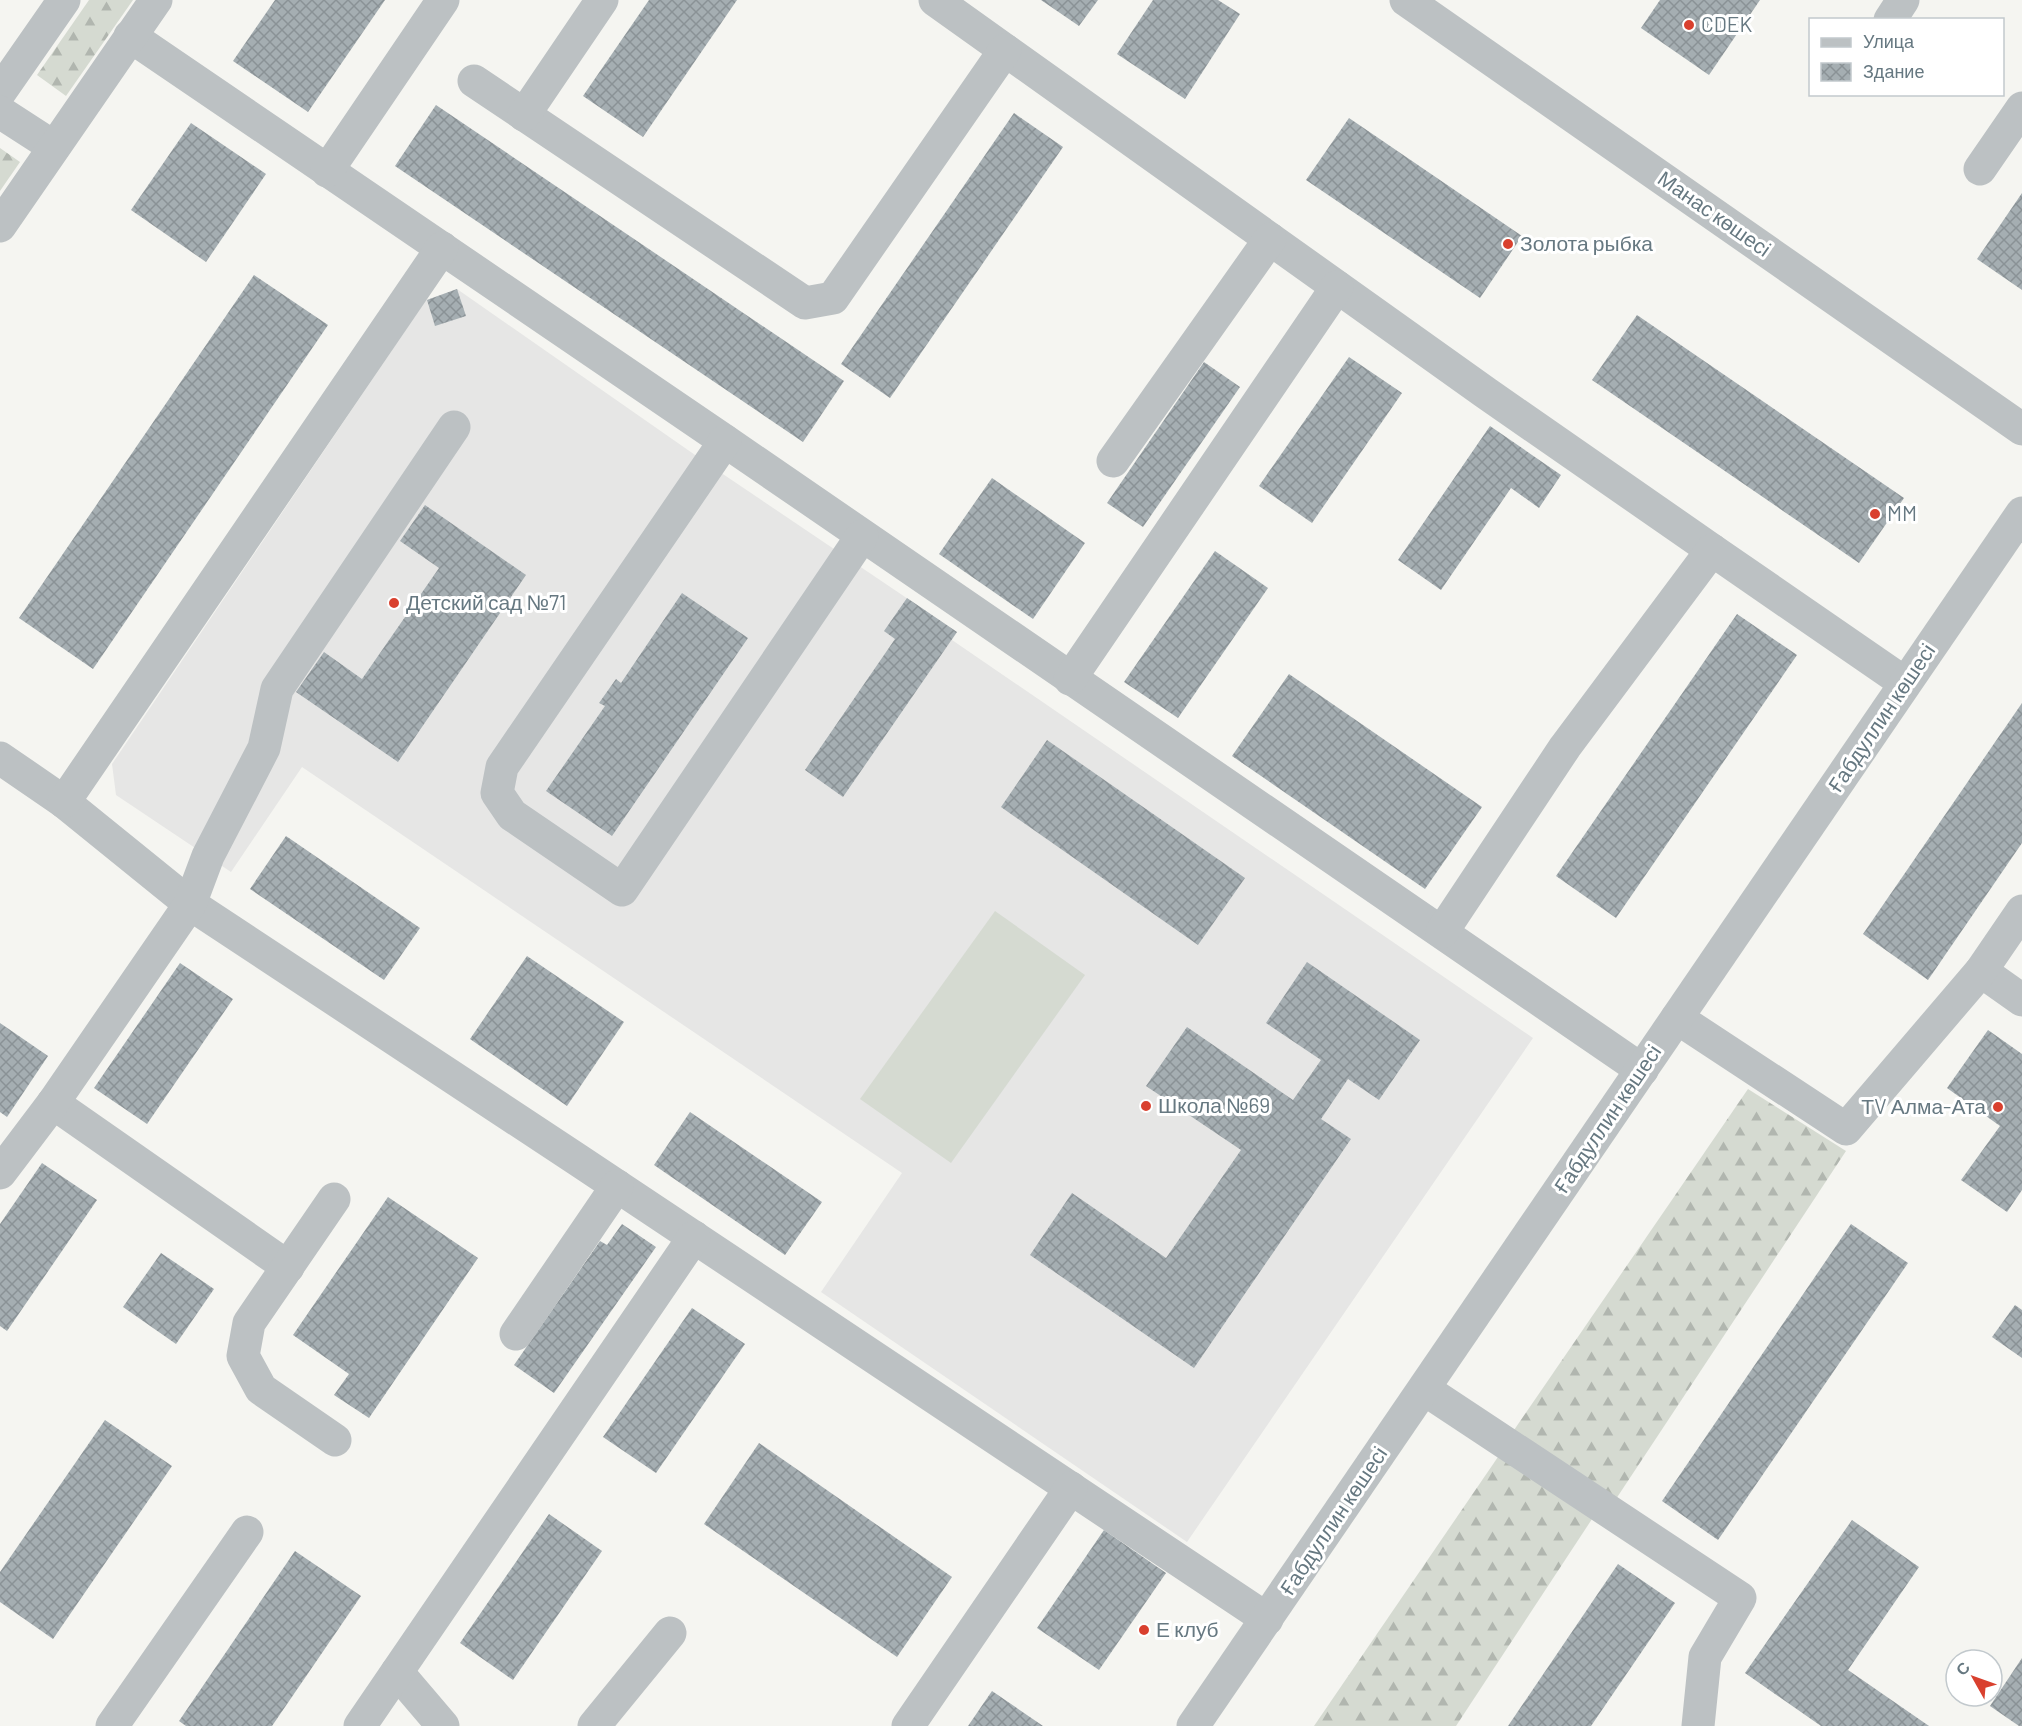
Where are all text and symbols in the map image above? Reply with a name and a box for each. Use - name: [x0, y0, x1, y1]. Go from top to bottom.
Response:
- place label: CDEK: [1701, 11, 1752, 36]
- marker: CDEK: [1682, 18, 1696, 32]
- legend: [1809, 18, 2004, 96]
- text: Улица: [1863, 30, 1915, 52]
- text: Здание: [1863, 60, 1924, 82]
- street label: Манас көшесі: [1654, 165, 1776, 261]
- place label: Золота рыбка: [1520, 230, 1653, 255]
- marker: Золота рыбка: [1501, 237, 1515, 251]
- place label: MM: [1887, 500, 1917, 525]
- marker: MM: [1868, 507, 1882, 521]
- place label: Детский сад №71: [406, 589, 566, 614]
- marker: Детский сад №71: [387, 596, 401, 610]
- street label: Ғабдуллин көшесі: [1821, 638, 1939, 797]
- street label: Ғабдуллин көшесі: [1547, 1039, 1665, 1198]
- place label: Школа №69: [1158, 1092, 1270, 1117]
- place label: ТV Алма-Ата: [1861, 1093, 1986, 1118]
- marker: Школа №69: [1139, 1099, 1153, 1113]
- marker: ТV Алма-Ата: [1991, 1100, 2005, 1114]
- street label: Ғабдуллин көшесі: [1273, 1441, 1391, 1600]
- place label: Е клуб: [1156, 1616, 1219, 1641]
- marker: Е клуб: [1137, 1623, 1151, 1637]
- north arrow: [1944, 1648, 2004, 1708]
- text: С: [1951, 1657, 1973, 1679]

